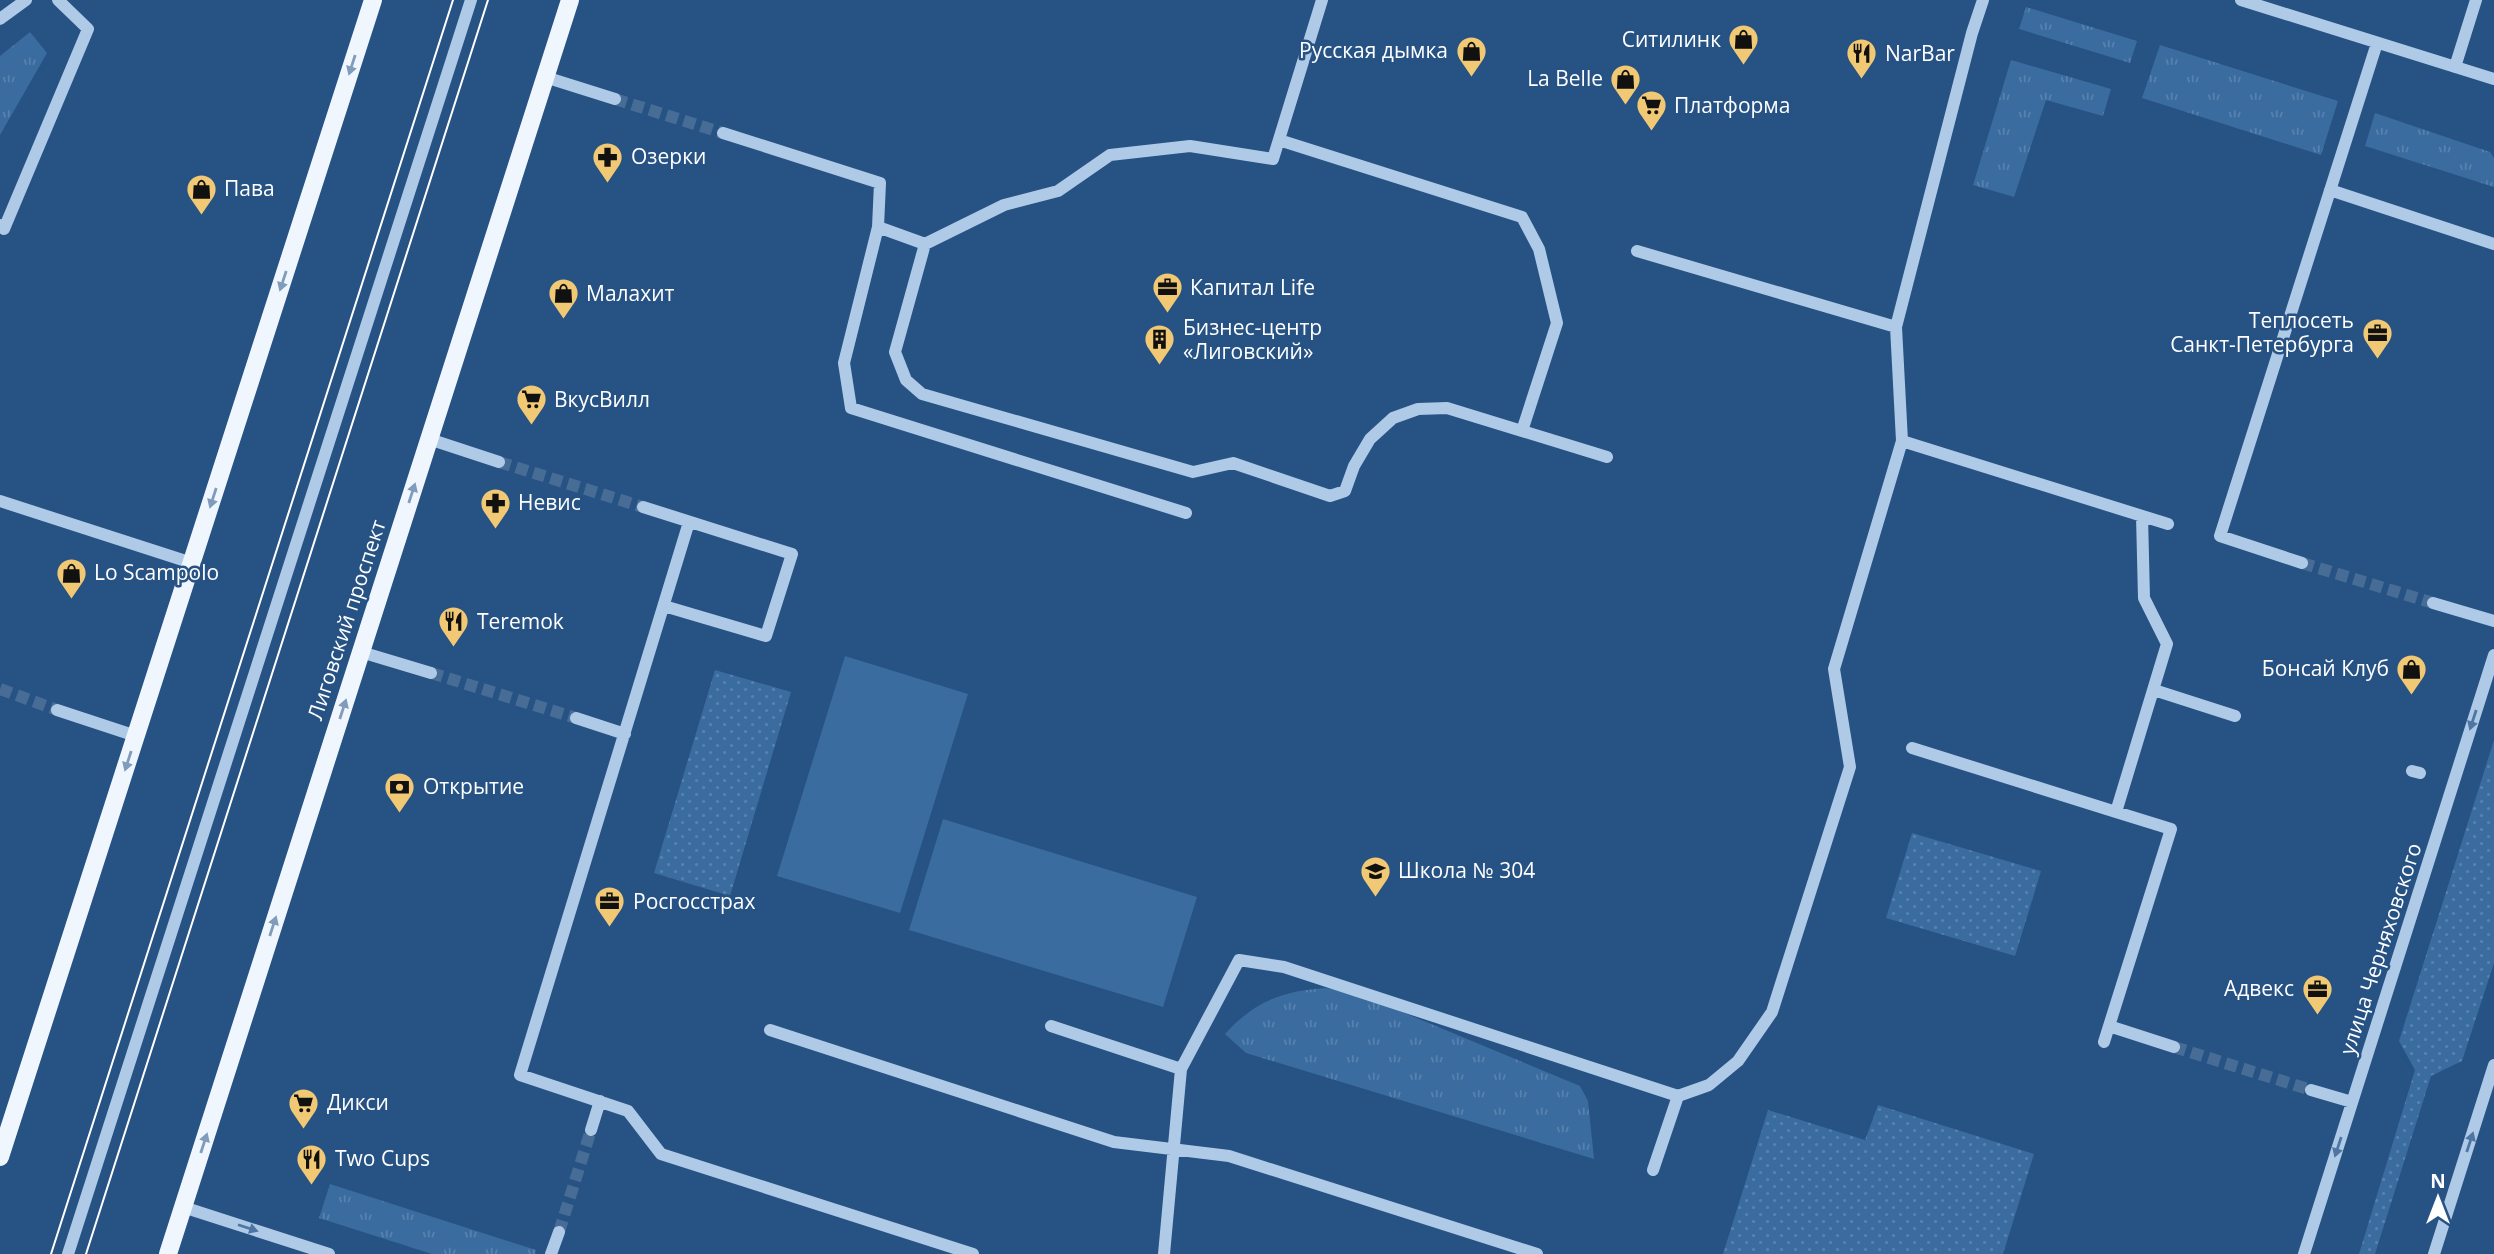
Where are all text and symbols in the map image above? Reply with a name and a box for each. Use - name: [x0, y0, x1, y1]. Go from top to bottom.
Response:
- shop icon: Ситилинк: [1727, 23, 1761, 67]
- place label: Ситилинк: [1622, 25, 1721, 53]
- shop icon: Русская дымка: [1454, 34, 1488, 78]
- place label: Русская дымка: [1299, 36, 1448, 64]
- restaurant icon: NarBar: [1845, 37, 1879, 81]
- place label: NarBar: [1885, 39, 1955, 67]
- one-way arrow: [347, 55, 357, 76]
- shop icon: La Belle: [1609, 62, 1643, 106]
- place label: La Belle: [1527, 64, 1603, 92]
- supermarket icon: Платформа: [1634, 89, 1668, 133]
- place label: Платформа: [1674, 91, 1790, 119]
- pharmacy icon: Озерки: [591, 140, 625, 184]
- place label: Озерки: [631, 142, 706, 170]
- shop icon: Пава: [184, 172, 218, 216]
- place label: Пава: [224, 174, 275, 202]
- one-way arrow: [277, 271, 287, 292]
- office icon: Капитал Life: [1150, 271, 1184, 315]
- place label: Капитал Life: [1190, 273, 1315, 301]
- shop icon: Малахит: [546, 277, 580, 321]
- place label: Малахит: [586, 279, 675, 307]
- place label: Теплосеть Санкт-Петербурга: [2170, 306, 2354, 358]
- place label: Бизнес-центр «Лиговский»: [1183, 313, 1322, 365]
- office icon: Теплосеть Санкт-Петербурга: [2360, 316, 2394, 360]
- building icon: Бизнес-центр «Лиговский»: [1143, 323, 1177, 367]
- supermarket icon: ВкусВилл: [514, 383, 548, 427]
- place label: ВкусВилл: [554, 385, 650, 413]
- one-way arrow: [407, 482, 418, 503]
- pharmacy icon: Невис: [478, 486, 512, 530]
- one-way arrow: [207, 488, 218, 509]
- place label: Невис: [518, 488, 581, 516]
- street label: Лиговский проспект: [300, 516, 392, 723]
- shop icon: Lo Scampolo: [54, 556, 88, 600]
- place label: Lo Scampolo: [94, 558, 219, 586]
- restaurant icon: Teremok: [437, 605, 471, 649]
- place label: Teremok: [477, 607, 564, 635]
- shop icon: Бонсай Клуб: [2395, 652, 2429, 696]
- place label: Бонсай Клуб: [2262, 654, 2389, 682]
- one-way arrow: [338, 699, 348, 720]
- one-way arrow: [2468, 710, 2478, 731]
- one-way arrow: [122, 751, 132, 772]
- bank icon: Открытие: [383, 770, 417, 814]
- place label: Открытие: [423, 772, 524, 800]
- street label: улица Черняховского: [2333, 839, 2428, 1058]
- school or university icon: Школа № 304: [1358, 854, 1392, 898]
- place label: Школа № 304: [1398, 856, 1535, 884]
- office icon: Росгосстрах: [593, 885, 627, 929]
- place label: Росгосстрах: [633, 887, 756, 915]
- one-way arrow: [268, 915, 279, 936]
- office icon: Адвекс: [2300, 972, 2334, 1016]
- place label: Адвекс: [2224, 974, 2294, 1002]
- supermarket icon: Дикси: [287, 1086, 321, 1130]
- place label: Дикси: [327, 1088, 389, 1116]
- one-way arrow: [199, 1132, 209, 1153]
- one-way arrow: [2465, 1132, 2475, 1153]
- one-way arrow: [2332, 1137, 2343, 1158]
- restaurant icon: Two Cups: [295, 1142, 329, 1186]
- place label: Two Cups: [335, 1144, 430, 1172]
- north arrow: [2403, 1163, 2473, 1233]
- text: N: [2430, 1168, 2446, 1194]
- one-way arrow: [237, 1224, 258, 1234]

